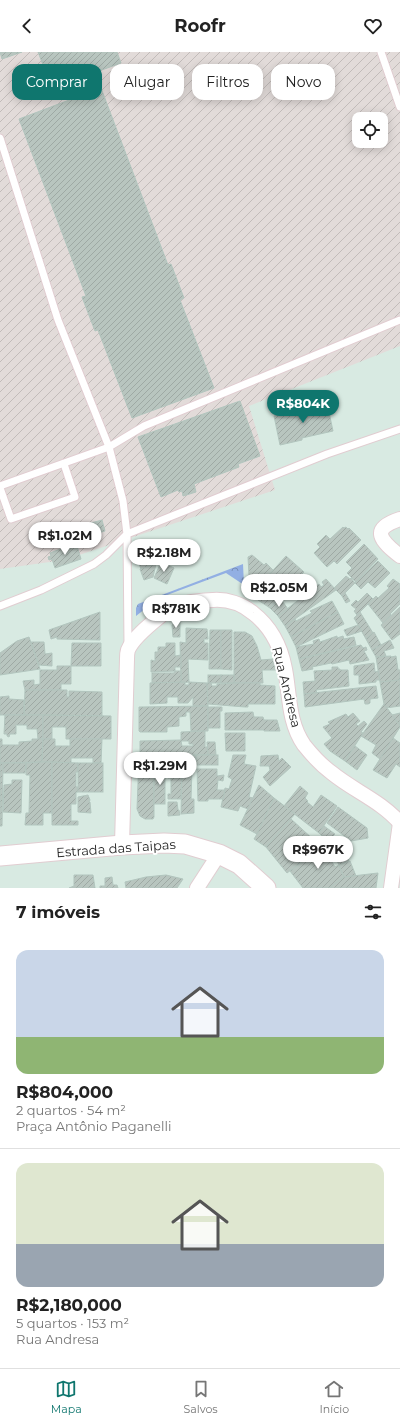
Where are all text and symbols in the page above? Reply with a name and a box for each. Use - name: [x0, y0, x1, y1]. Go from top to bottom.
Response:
- icon: back: [16, 15, 38, 37]
- text: Roofr: [174, 15, 226, 37]
- icon: heart: [362, 15, 384, 37]
- chip: Comprar: [12, 64, 102, 100]
- chip: Alugar: [110, 64, 184, 100]
- chip: Filtros: [192, 64, 263, 100]
- chip: Novo: [271, 64, 335, 100]
- map controls: [352, 112, 388, 148]
- button: locate: [352, 112, 388, 148]
- pin: R$804K: [270, 390, 336, 424]
- text: R$804K: [276, 395, 330, 411]
- pin: R$1.02M: [28, 522, 102, 556]
- text: R$1.02M: [38, 527, 92, 543]
- pin: R$2.18M: [127, 539, 201, 573]
- text: R$2.18M: [137, 544, 191, 560]
- pin: R$2.05M: [242, 574, 316, 608]
- text: R$2.05M: [250, 579, 308, 595]
- pin: R$781K: [143, 595, 209, 629]
- text: R$781K: [152, 600, 200, 616]
- street label: Rua Andresa: [269, 645, 305, 729]
- pin: R$1.29M: [123, 752, 197, 786]
- text: R$1.29M: [133, 757, 187, 773]
- street label: Estrada das Taipas: [56, 836, 176, 860]
- pin: R$967K: [285, 836, 351, 870]
- text: R$967K: [292, 841, 344, 857]
- icon: filters: [362, 901, 384, 923]
- text: 7 imóveis: [16, 902, 100, 922]
- icon: home: [164, 976, 236, 1048]
- text: R$804,000: [16, 1082, 113, 1102]
- text: 2 quartos · 54 m²: [16, 1102, 126, 1118]
- text: Praça Antônio Paganelli: [16, 1118, 171, 1134]
- icon: home: [164, 1189, 236, 1261]
- text: R$2,180,000: [16, 1295, 122, 1315]
- text: 5 quartos · 153 m²: [16, 1315, 129, 1331]
- text: Rua Andresa: [16, 1331, 99, 1347]
- tab: Mapa: [51, 1378, 82, 1416]
- tab: Salvos: [183, 1378, 218, 1416]
- tab: Início: [319, 1378, 349, 1416]

